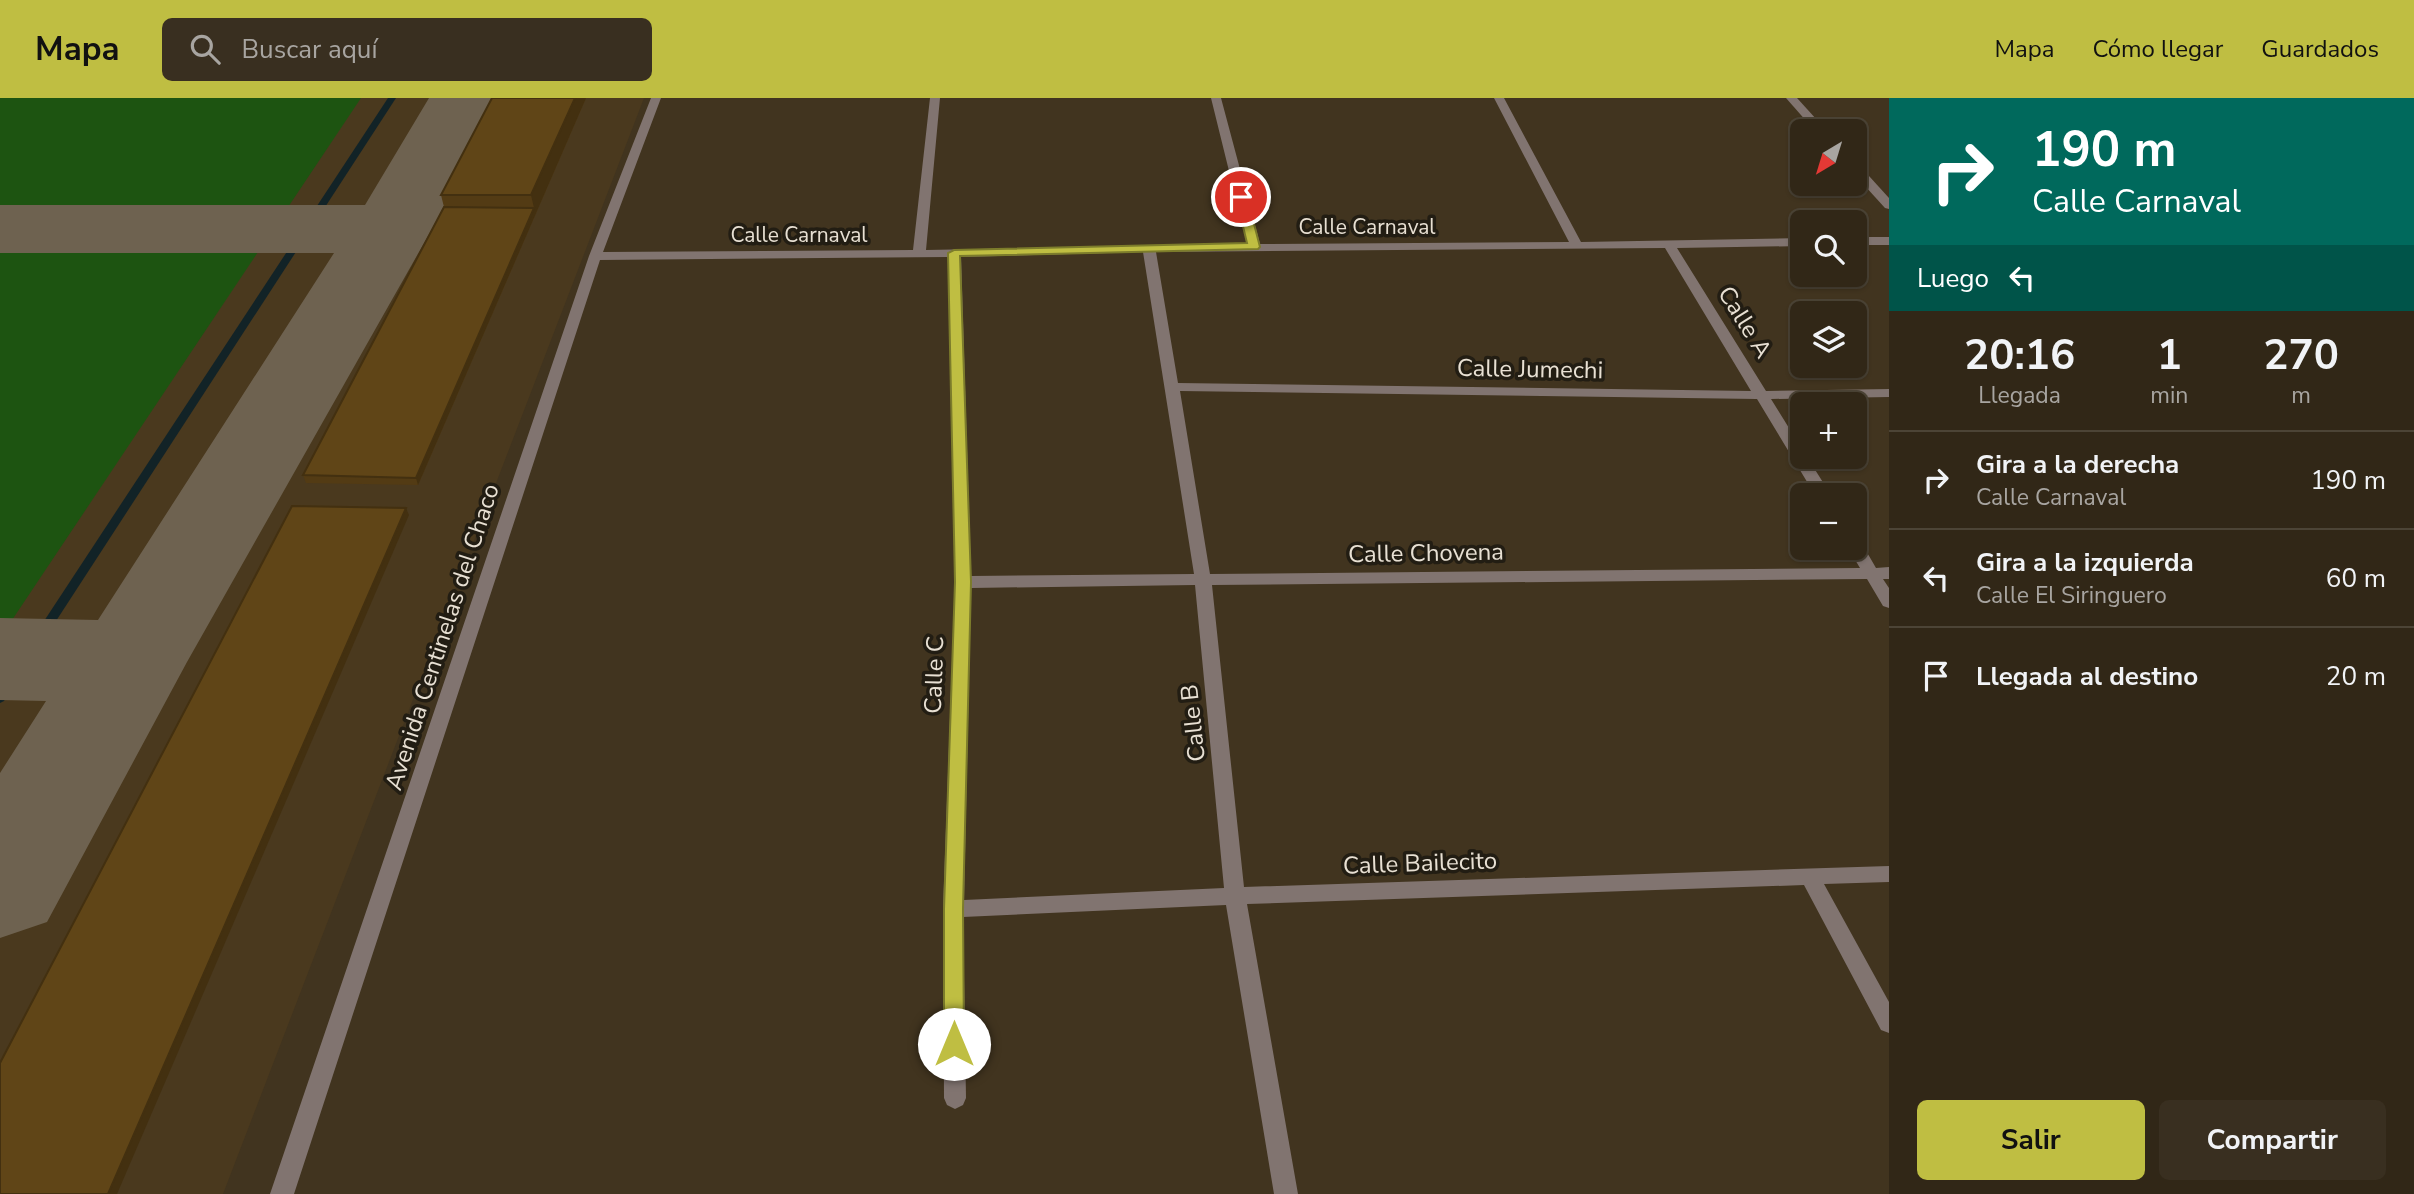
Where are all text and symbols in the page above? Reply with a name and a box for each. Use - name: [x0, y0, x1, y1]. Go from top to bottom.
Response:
- search box: [162, 18, 652, 81]
- text: Mapa: [35, 27, 120, 72]
- icon: search: [186, 30, 224, 68]
- text: Buscar aquí: [242, 32, 377, 67]
- text: Mapa: [1994, 33, 2054, 65]
- text: Cómo llegar: [2092, 33, 2223, 65]
- text: Guardados: [2261, 33, 2379, 65]
- text: 190 m: [2032, 116, 2176, 183]
- north arrow: [1790, 119, 1867, 196]
- map controls: [1790, 119, 1867, 560]
- icon: right: [1917, 126, 2008, 217]
- pin: [1211, 167, 1271, 227]
- icon: arrive: [1222, 178, 1260, 216]
- text: Calle Carnaval: [2032, 180, 2241, 223]
- button: search: [1790, 210, 1867, 287]
- street label: Calle Carnaval: [1298, 213, 1436, 241]
- street label: Calle Carnaval: [730, 221, 868, 249]
- icon: left: [2003, 259, 2041, 297]
- text: Luego: [1917, 261, 1989, 296]
- street label: Calle A: [1710, 280, 1780, 364]
- button: layers: [1790, 301, 1867, 378]
- text: 20:16: [1964, 327, 2075, 384]
- text: 1: [2157, 327, 2182, 384]
- text: 270: [2263, 327, 2339, 384]
- street label: Calle Jumechi: [1457, 352, 1603, 386]
- text: Llegada: [1978, 380, 2061, 411]
- text: min: [2150, 380, 2188, 411]
- text: m: [2291, 380, 2311, 411]
- button: +: [1790, 392, 1867, 469]
- text: Gira a la derecha: [1976, 447, 2179, 482]
- icon: right: [1917, 461, 1955, 499]
- text: 190 m: [2310, 463, 2386, 498]
- street label: Avenida Centinelas del Chaco: [377, 480, 507, 794]
- text: Calle Carnaval: [1976, 482, 2126, 513]
- button: −: [1790, 483, 1867, 560]
- street label: Calle Chovena: [1348, 536, 1504, 570]
- text: Gira a la izquierda: [1976, 545, 2194, 580]
- icon: left: [1917, 559, 1955, 597]
- text: 60 m: [2326, 561, 2386, 596]
- text: Calle El Siringuero: [1976, 580, 2167, 611]
- street label: Calle C: [917, 636, 951, 714]
- icon: arrive: [1917, 657, 1955, 695]
- text: Llegada al destino: [1976, 659, 2198, 694]
- text: 20 m: [2326, 659, 2386, 694]
- street label: Calle B: [1173, 683, 1213, 763]
- street label: Calle Bailecito: [1342, 844, 1498, 882]
- position arrow: [917, 1007, 991, 1081]
- button: Salir: [1917, 1100, 2145, 1180]
- button: Compartir: [2159, 1100, 2386, 1180]

